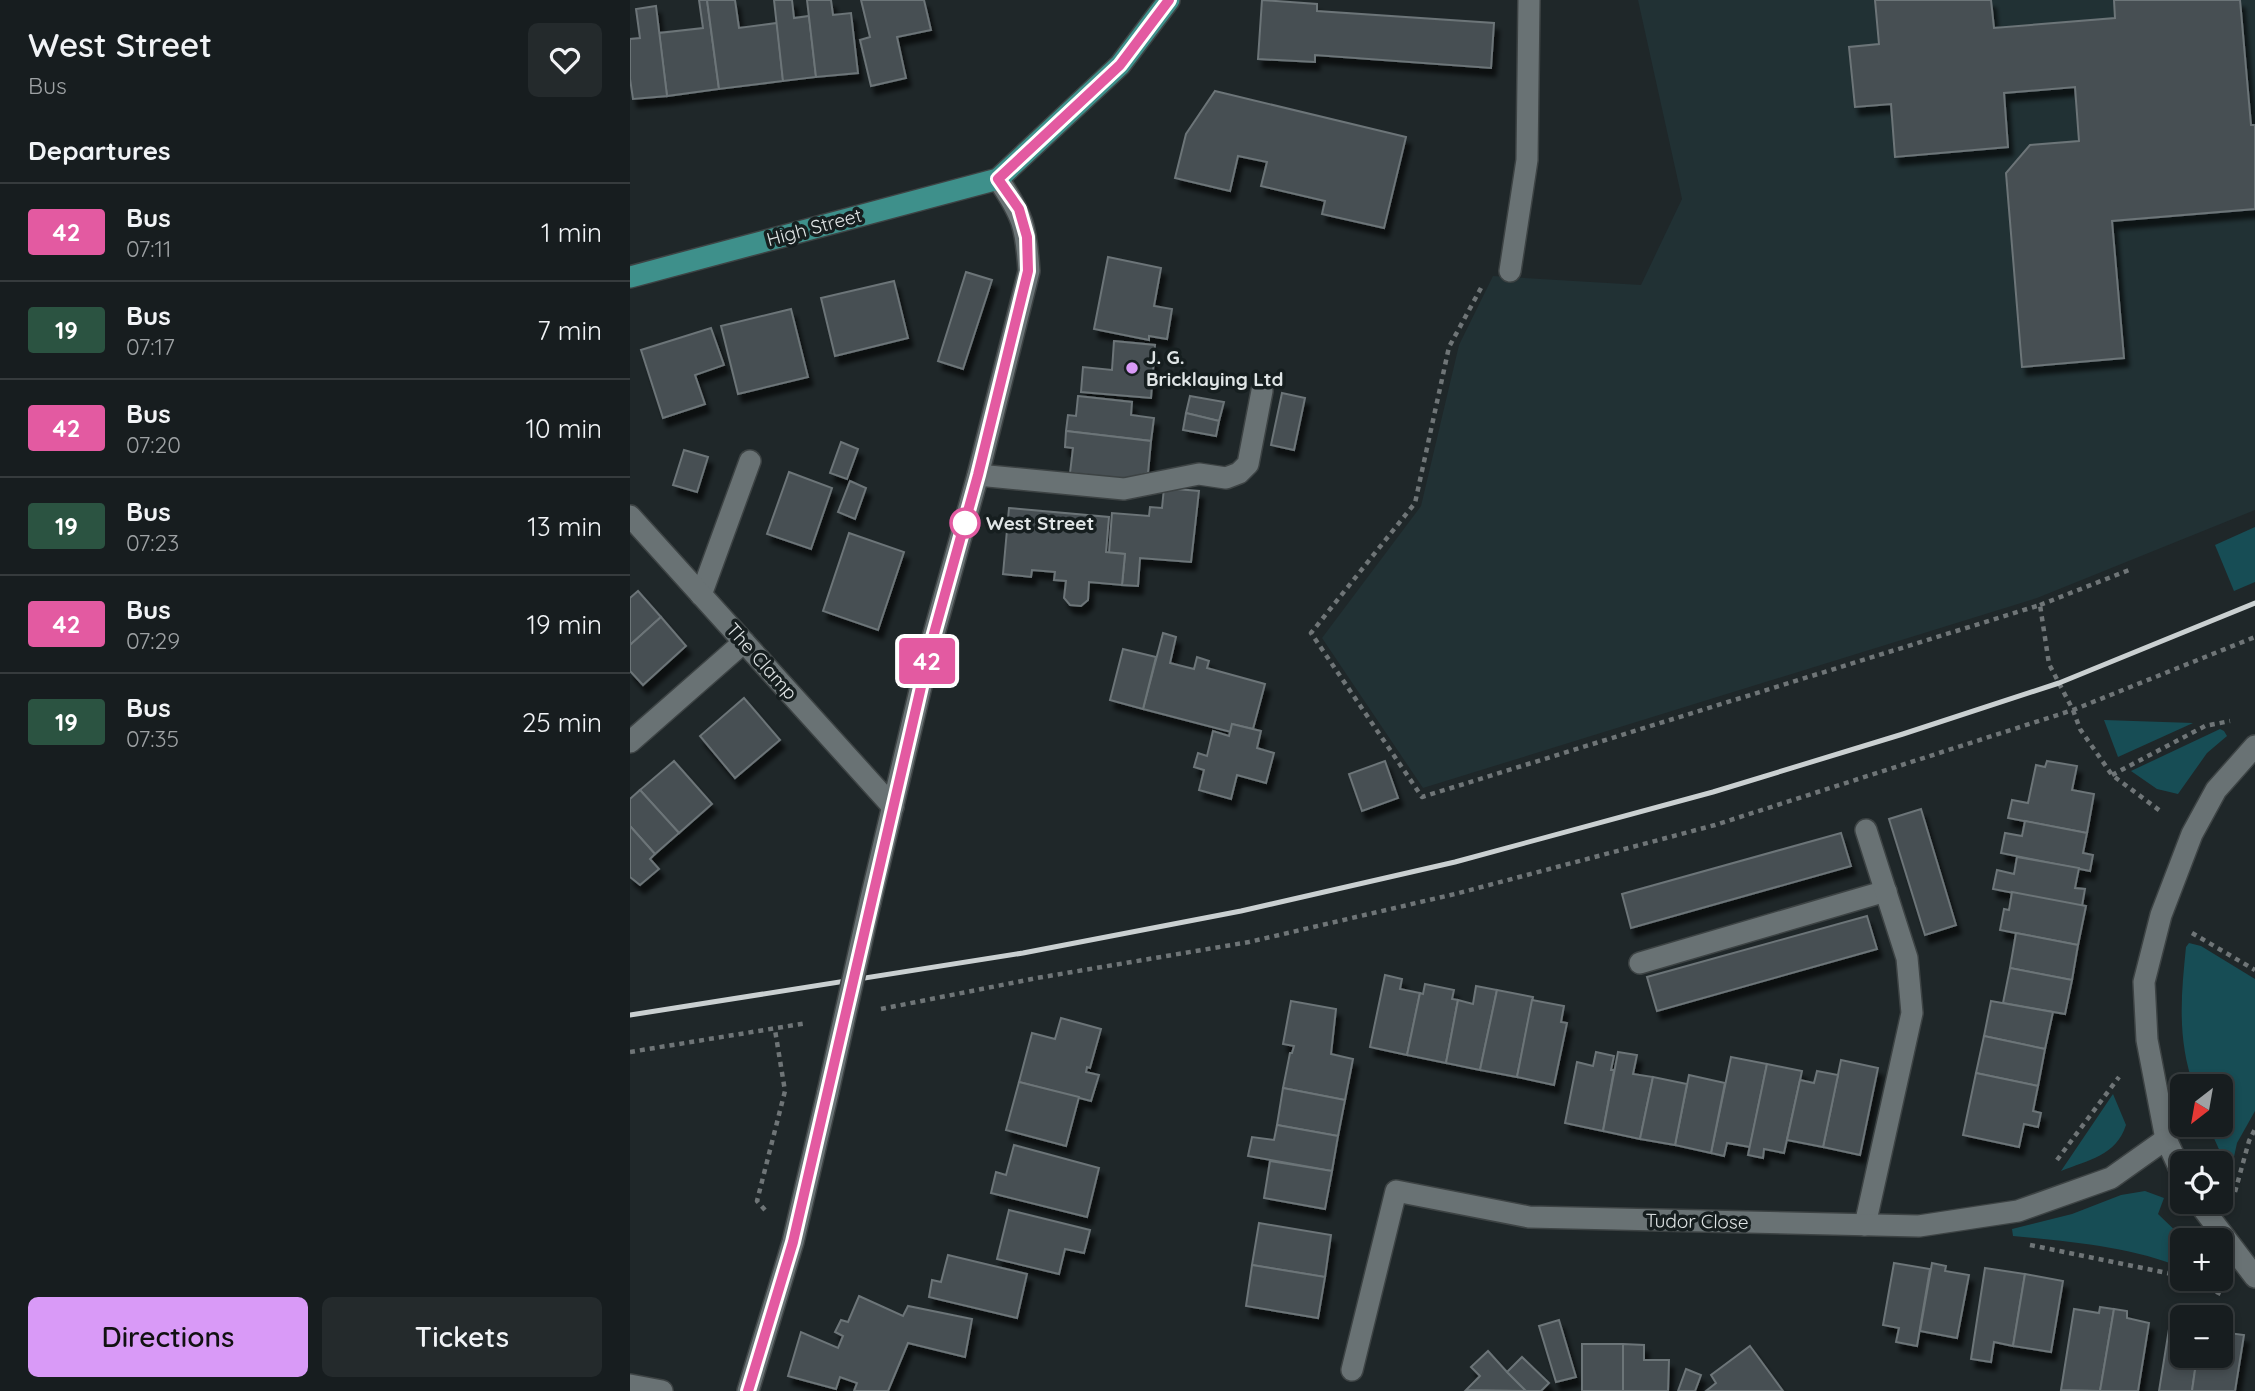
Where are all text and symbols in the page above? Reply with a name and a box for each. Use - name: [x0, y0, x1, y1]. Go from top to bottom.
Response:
- button: heart: [528, 23, 602, 97]
- text: West Street: [28, 24, 212, 65]
- text: Bus: [28, 71, 67, 100]
- text: Departures: [28, 134, 171, 167]
- text: Bus: [126, 201, 171, 234]
- street label: High Street: [764, 203, 864, 251]
- text: 1 min: [541, 216, 602, 249]
- text: 42: [53, 217, 80, 247]
- text: 07:11: [126, 234, 172, 263]
- text: Bus: [126, 299, 171, 332]
- text: 7 min: [537, 314, 602, 347]
- text: 19: [55, 315, 78, 345]
- text: 07:17: [126, 332, 175, 361]
- place label: J. G. Bricklaying Ltd: [1146, 345, 1283, 391]
- marker: J. G. Bricklaying Ltd: [1124, 360, 1140, 376]
- text: Bus: [126, 397, 171, 430]
- text: 10 min: [526, 412, 602, 445]
- text: 42: [53, 413, 80, 443]
- text: 07:20: [126, 430, 181, 459]
- text: Bus: [126, 495, 171, 528]
- marker: West Street: [950, 508, 980, 538]
- text: 13 min: [527, 510, 602, 543]
- text: 19: [55, 511, 78, 541]
- place label: West Street: [986, 511, 1094, 535]
- text: 07:23: [126, 528, 179, 557]
- text: Bus: [126, 593, 171, 626]
- text: 19 min: [526, 608, 602, 641]
- text: 42: [53, 609, 80, 639]
- street label: The Clamp: [721, 618, 803, 704]
- text: 07:29: [126, 626, 180, 655]
- line badge: 42: [896, 638, 958, 684]
- text: 42: [913, 646, 941, 676]
- text: Bus: [126, 691, 171, 724]
- text: 25 min: [522, 706, 602, 739]
- text: 19: [55, 707, 78, 737]
- text: 07:35: [126, 724, 179, 753]
- north arrow: [2170, 1074, 2233, 1138]
- map controls: [2170, 1074, 2233, 1368]
- button: locate: [2170, 1151, 2233, 1214]
- street label: Tudor Close: [1645, 1208, 1749, 1234]
- button: +: [2170, 1228, 2233, 1291]
- button: Directions: [28, 1297, 308, 1377]
- button: Tickets: [322, 1297, 602, 1377]
- button: −: [2170, 1305, 2233, 1368]

